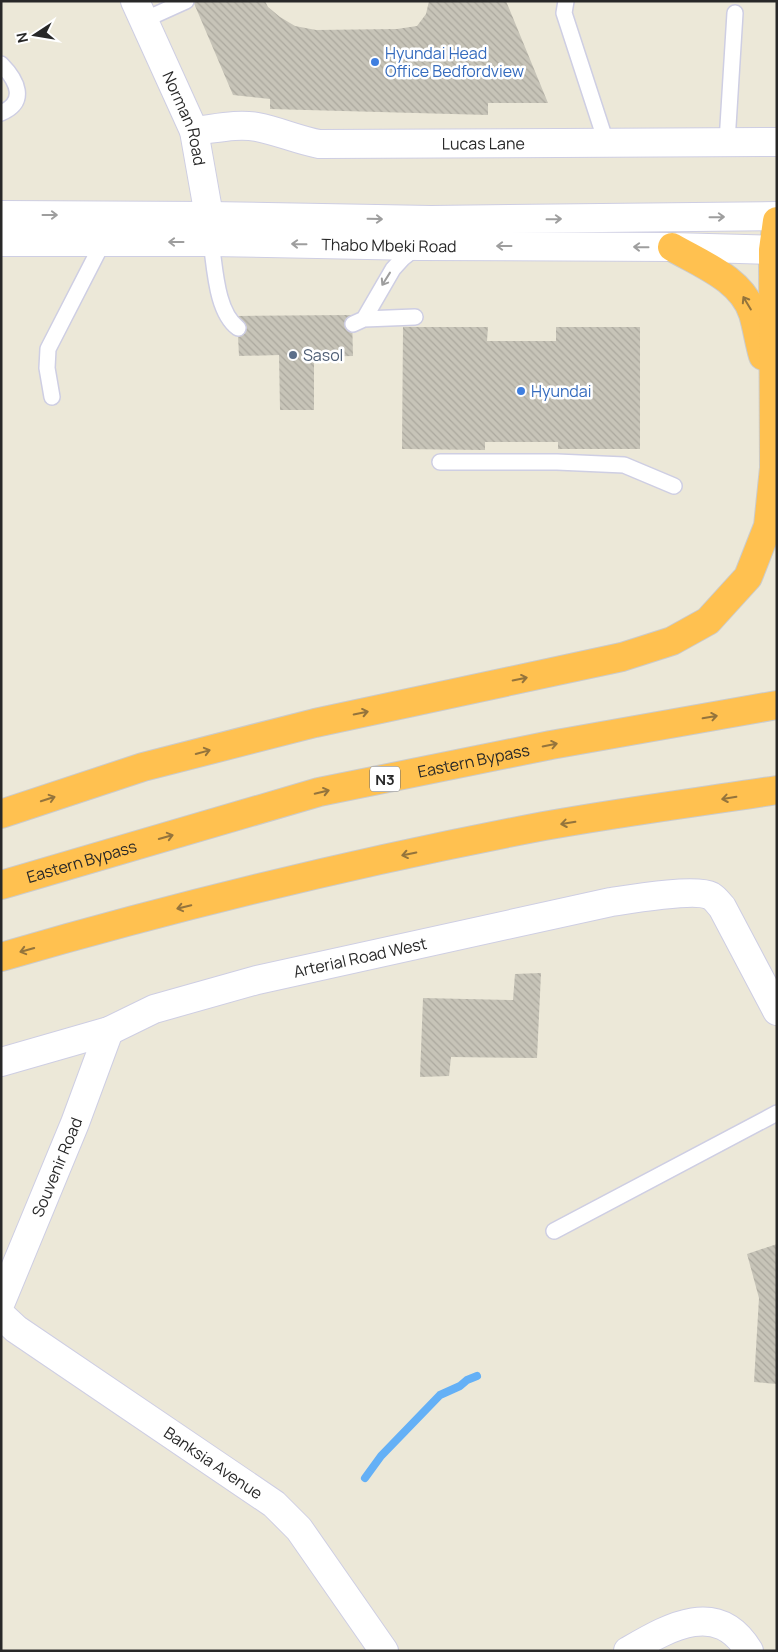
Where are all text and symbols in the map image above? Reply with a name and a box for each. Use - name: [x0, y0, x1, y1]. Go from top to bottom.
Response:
- north arrow: [10, 10, 60, 60]
- text: N: [11, 31, 32, 45]
- place label: Hyundai Head Office Bedfordview: [385, 42, 524, 82]
- marker: Hyundai Head Office Bedfordview: [369, 56, 381, 68]
- street label: Norman Road: [157, 68, 211, 167]
- street label: Lucas Lane: [442, 132, 525, 154]
- one-way arrow: [42, 210, 58, 220]
- one-way arrow: [709, 212, 725, 221]
- one-way arrow: [367, 214, 383, 224]
- one-way arrow: [546, 214, 562, 224]
- street label: Thabo Mbeki Road: [321, 233, 457, 257]
- one-way arrow: [168, 237, 184, 247]
- one-way arrow: [291, 239, 308, 249]
- one-way arrow: [496, 241, 512, 251]
- one-way arrow: [633, 242, 649, 252]
- one-way arrow: [381, 272, 391, 286]
- one-way arrow: [741, 297, 751, 311]
- place label: Sasol: [303, 344, 343, 366]
- marker: Sasol: [287, 349, 299, 361]
- place label: Hyundai: [531, 380, 591, 402]
- marker: Hyundai: [515, 385, 527, 397]
- one-way arrow: [511, 673, 527, 683]
- one-way arrow: [352, 708, 368, 717]
- one-way arrow: [701, 711, 717, 721]
- street label: Eastern Bypass: [416, 739, 532, 783]
- one-way arrow: [541, 740, 557, 749]
- one-way arrow: [195, 747, 211, 756]
- road number: N3: [370, 766, 400, 792]
- one-way arrow: [313, 787, 329, 796]
- one-way arrow: [721, 793, 737, 803]
- one-way arrow: [39, 794, 55, 803]
- one-way arrow: [560, 818, 576, 828]
- one-way arrow: [157, 831, 173, 841]
- street label: Eastern Bypass: [24, 835, 139, 888]
- one-way arrow: [401, 850, 417, 860]
- one-way arrow: [176, 903, 192, 912]
- street label: Arterial Road West: [291, 932, 429, 983]
- one-way arrow: [19, 946, 35, 955]
- street label: Souvenir Road: [26, 1114, 87, 1220]
- street label: Banksia Avenue: [160, 1421, 267, 1504]

